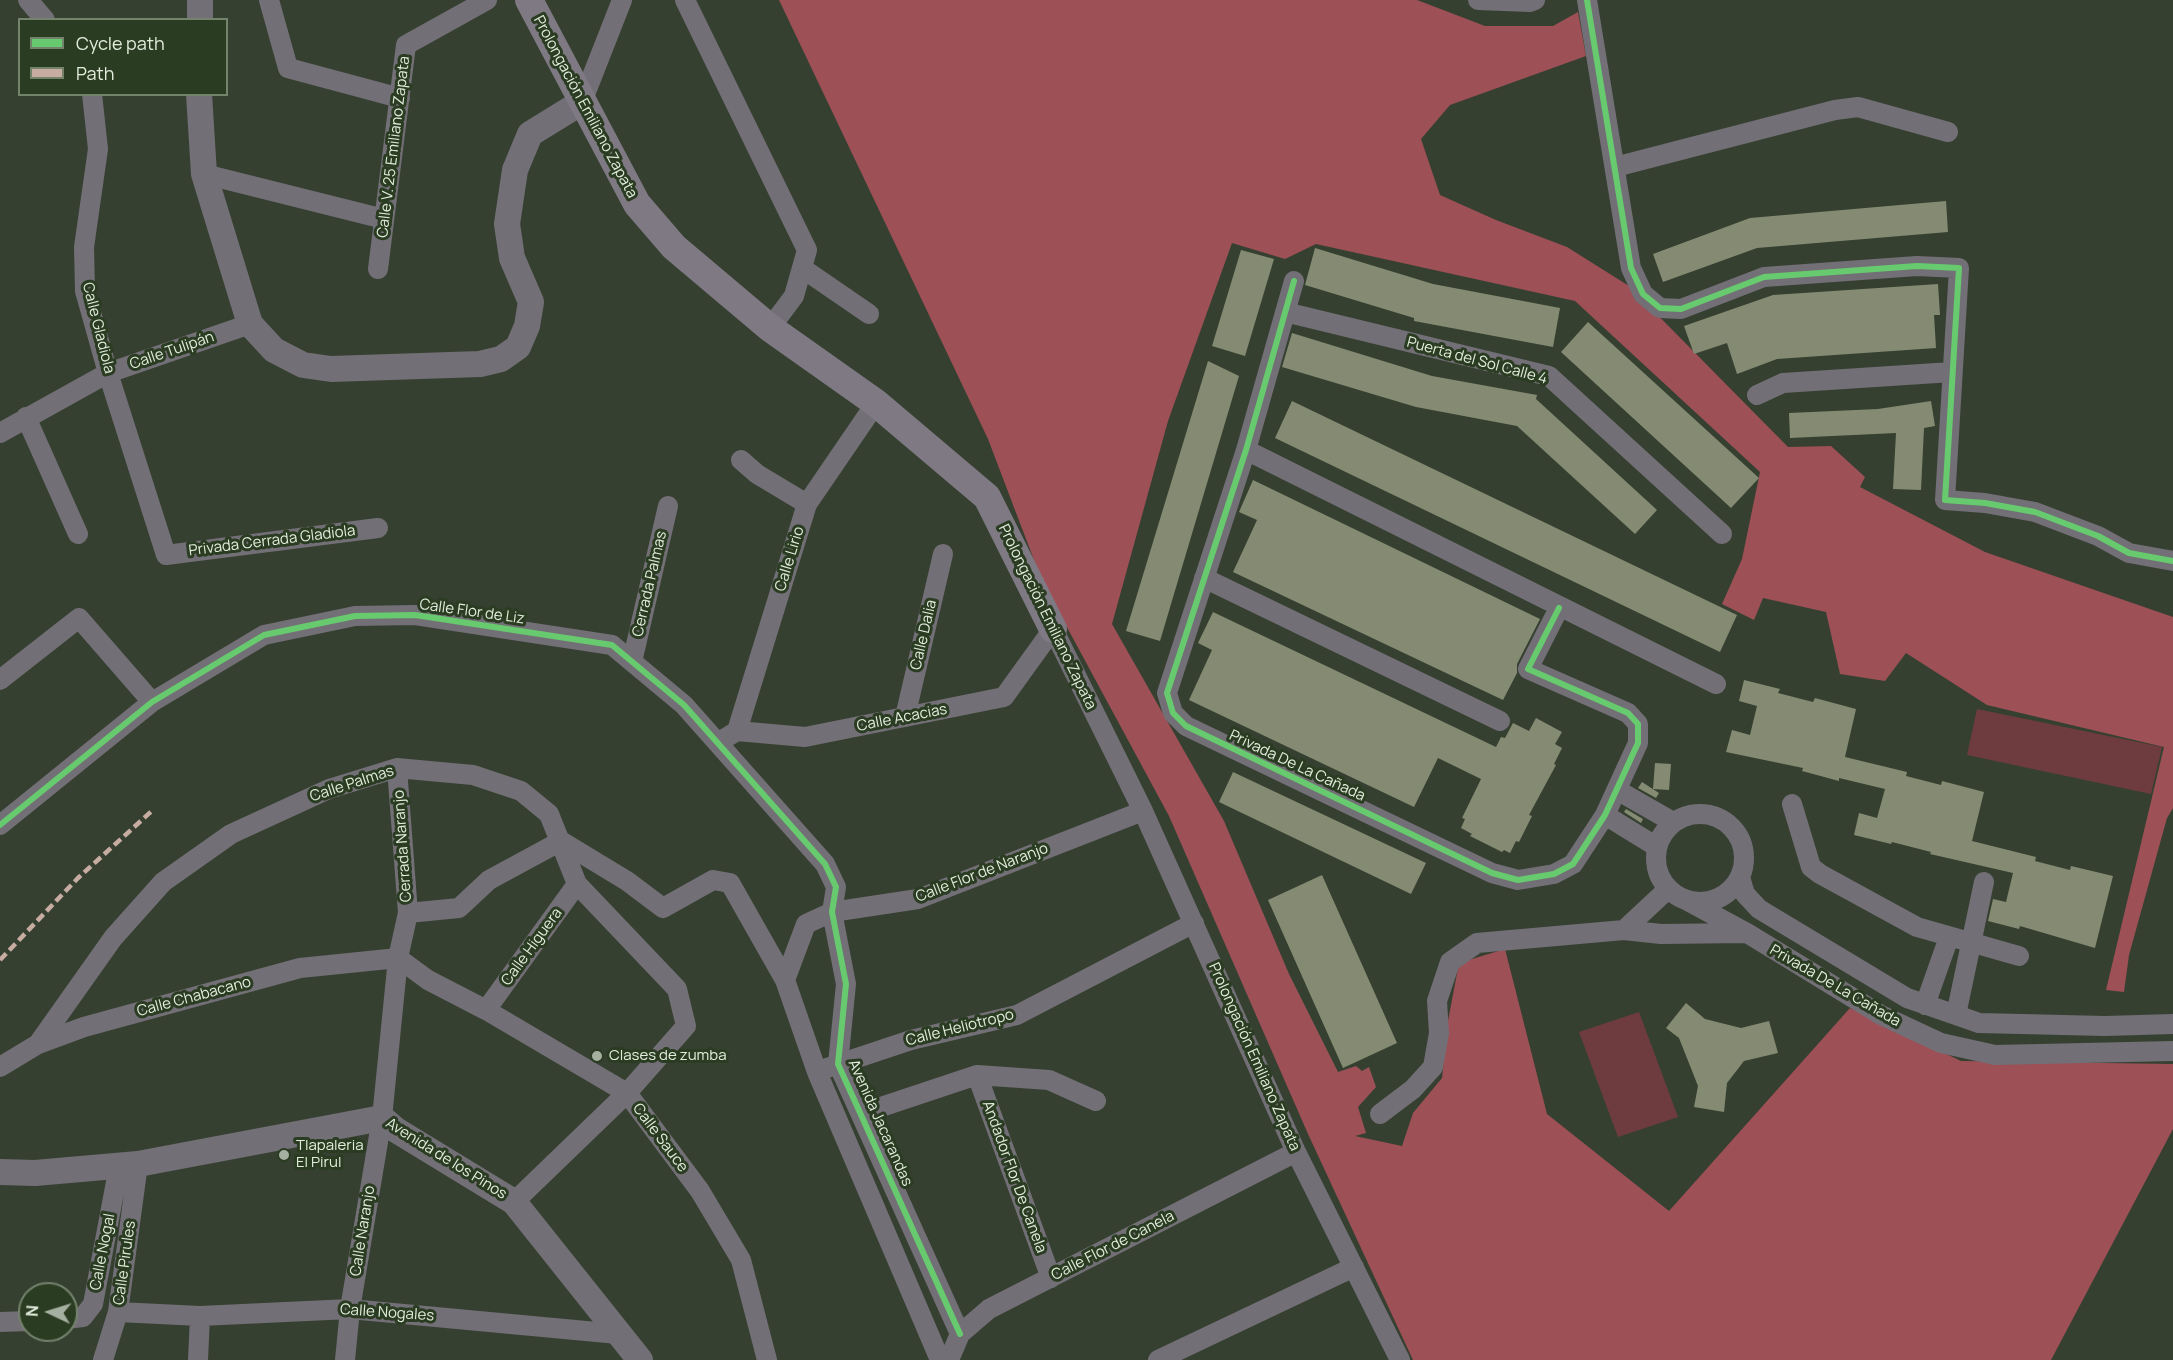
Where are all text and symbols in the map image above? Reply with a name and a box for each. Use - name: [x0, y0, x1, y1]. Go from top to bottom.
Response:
- street label: Prolongación Emiliano Zapata: [529, 13, 641, 201]
- legend: [18, 18, 228, 96]
- text: Cycle path: [76, 31, 165, 55]
- street label: Calle V. 25 Emiliano Zapata: [374, 55, 414, 239]
- text: Path: [76, 61, 114, 85]
- street label: Calle Gladiola: [78, 281, 118, 375]
- street label: Calle Tulipán: [127, 328, 217, 374]
- street label: Puerta del Sol Calle 4: [1405, 334, 1549, 388]
- street label: Prolongación Emiliano Zapata: [994, 521, 1100, 713]
- street label: Privada Cerrada Gladiola: [188, 522, 356, 560]
- street label: Calle Lirio: [772, 524, 808, 594]
- street label: Cerrada Palmas: [629, 529, 671, 639]
- street label: Calle Flor de Liz: [418, 596, 526, 628]
- street label: Calle Dalia: [907, 598, 941, 672]
- street label: Calle Acacias: [855, 700, 949, 736]
- street label: Privada De La Cañada: [1226, 727, 1368, 805]
- street label: Calle Palmas: [308, 762, 396, 806]
- street label: Cerrada Naranjo: [390, 789, 416, 903]
- street label: Calle Flor de Naranjo: [913, 839, 1051, 907]
- street label: Calle Higuera: [498, 905, 566, 989]
- street label: Privada De La Cañada: [1766, 941, 1904, 1031]
- street label: Prolongación Emiliano Zapata: [1204, 960, 1304, 1154]
- street label: Calle Chabacano: [135, 973, 253, 1021]
- street label: Calle Heliotropo: [904, 1006, 1016, 1050]
- place label: Clases de zumba: [609, 1047, 727, 1065]
- marker: Clases de zumba: [590, 1049, 604, 1063]
- street label: Avenida Jacarandas: [844, 1057, 916, 1189]
- street label: Andador Flor De Canela: [978, 1099, 1050, 1255]
- street label: Calle Sauce: [628, 1100, 692, 1176]
- street label: Avenida de los Pinos: [382, 1114, 510, 1204]
- place label: Tlapaleria El Pirul: [296, 1137, 364, 1172]
- marker: Tlapaleria El Pirul: [277, 1148, 291, 1162]
- street label: Calle Naranjo: [347, 1184, 379, 1278]
- street label: Calle Flor de Canela: [1049, 1207, 1177, 1285]
- street label: Calle Nogal: [87, 1212, 119, 1292]
- street label: Calle Pirules: [110, 1220, 140, 1306]
- north arrow: [18, 1282, 78, 1342]
- street label: Calle Nogales: [339, 1301, 435, 1325]
- text: N: [21, 1304, 43, 1317]

